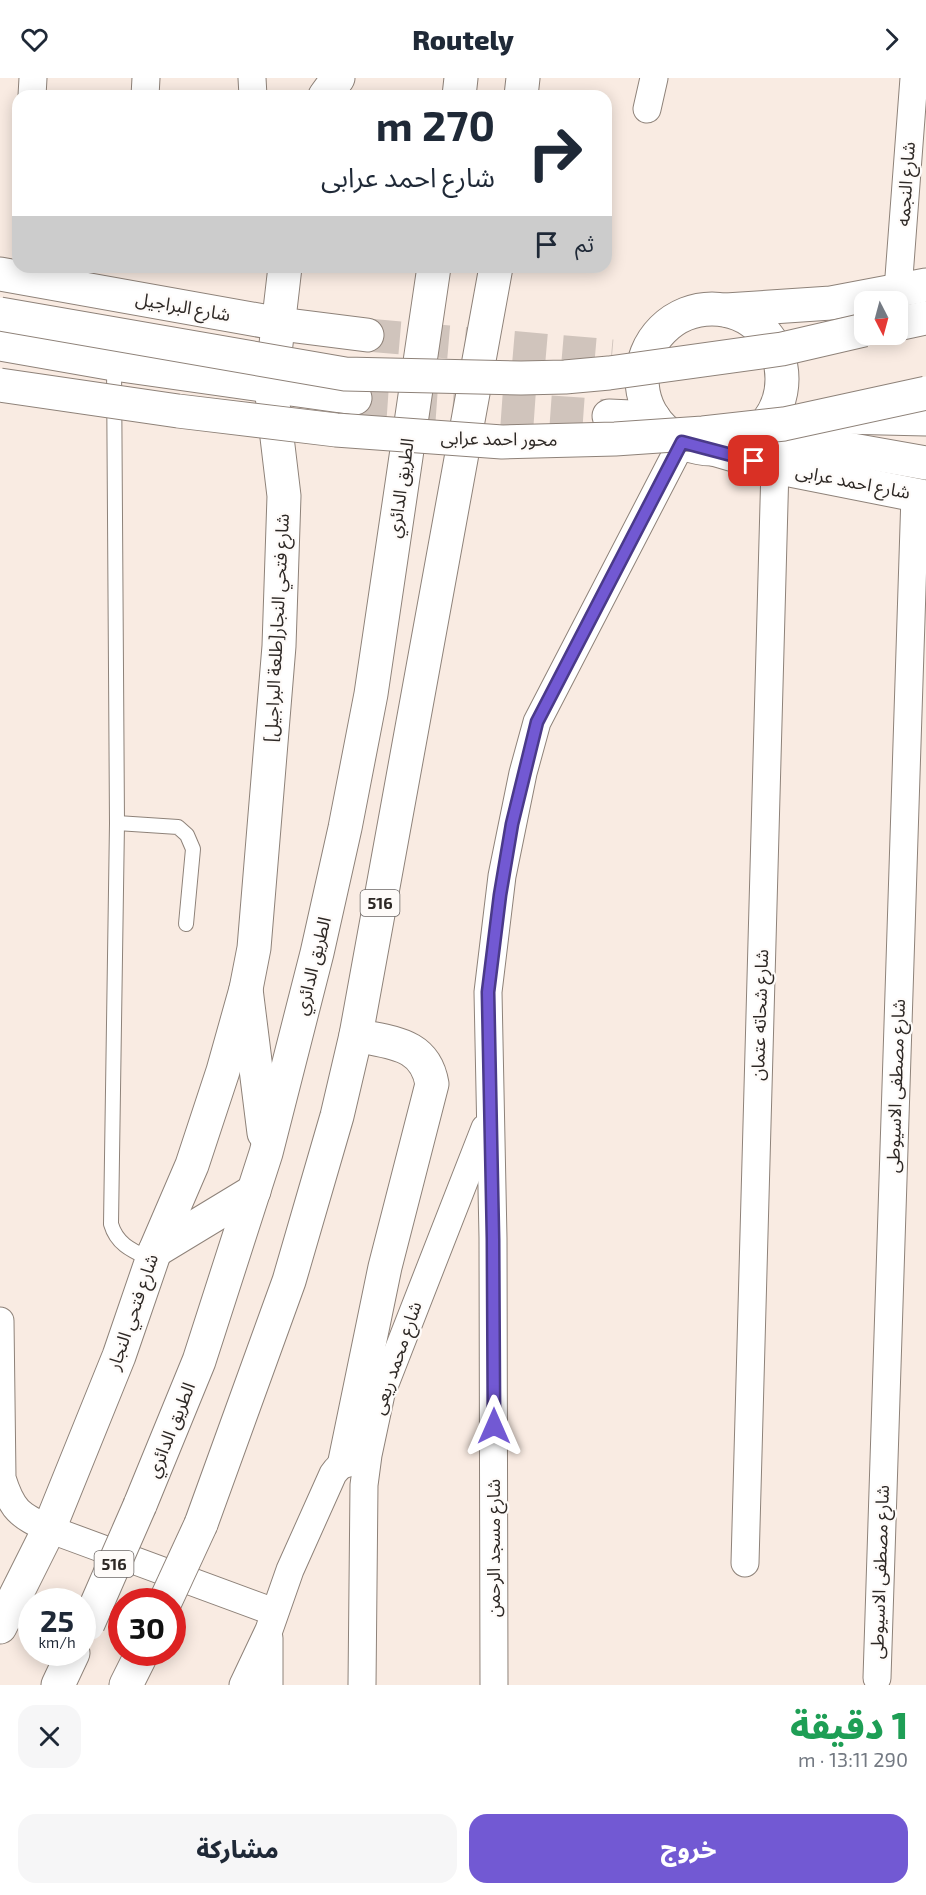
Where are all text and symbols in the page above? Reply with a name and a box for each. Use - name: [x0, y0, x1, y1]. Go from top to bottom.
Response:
- icon: heart: [18, 23, 51, 56]
- text: Routely: [412, 23, 514, 55]
- icon: forward: [875, 23, 908, 56]
- text: 270 m: [376, 99, 495, 149]
- icon: right: [516, 114, 594, 192]
- street label: شارع النجمه: [891, 141, 923, 227]
- text: شارع احمد عرابى: [321, 160, 495, 192]
- icon: arrive: [530, 228, 563, 261]
- text: ثم: [575, 230, 594, 256]
- street label: شارع البراجيل: [133, 287, 232, 329]
- north arrow: [854, 291, 908, 345]
- map controls: [854, 291, 908, 345]
- street label: محور احمد عرابى: [440, 426, 558, 451]
- pin: [728, 435, 779, 486]
- street label: الطريق الدائري: [382, 436, 421, 540]
- icon: arrive: [737, 444, 770, 477]
- street label: شارع احمد عرابى: [793, 459, 912, 507]
- street label: شارع فتحي النجار[طلعة البراجيل]: [259, 513, 297, 743]
- road number: 516: [360, 890, 400, 916]
- street label: الطريق الدائري: [289, 914, 338, 1018]
- street label: شارع شحاته عتمان: [746, 949, 776, 1081]
- street label: شارع مصطفى الاسيوطى: [881, 999, 913, 1173]
- street label: شارع فتحي النجار: [102, 1251, 166, 1375]
- street label: شارع محمد ريعى: [366, 1298, 429, 1418]
- street label: الطريق الدائري: [141, 1379, 202, 1482]
- position arrow: [462, 1394, 526, 1458]
- street label: شارع مسجد الرحمن: [482, 1479, 508, 1617]
- street label: شارع مصطفى الاسيوطى: [865, 1485, 897, 1659]
- road number: 516: [94, 1551, 134, 1577]
- speed limit sign: 30: [108, 1588, 186, 1666]
- text: 25: [40, 1602, 74, 1638]
- text: km/h: [38, 1633, 76, 1651]
- text: 1 دقيقة: [790, 1703, 908, 1746]
- button: close: [18, 1705, 81, 1768]
- text: 290 m · 13:11: [798, 1747, 908, 1771]
- button: مشاركة: [18, 1814, 457, 1883]
- button: خروج: [469, 1814, 908, 1883]

